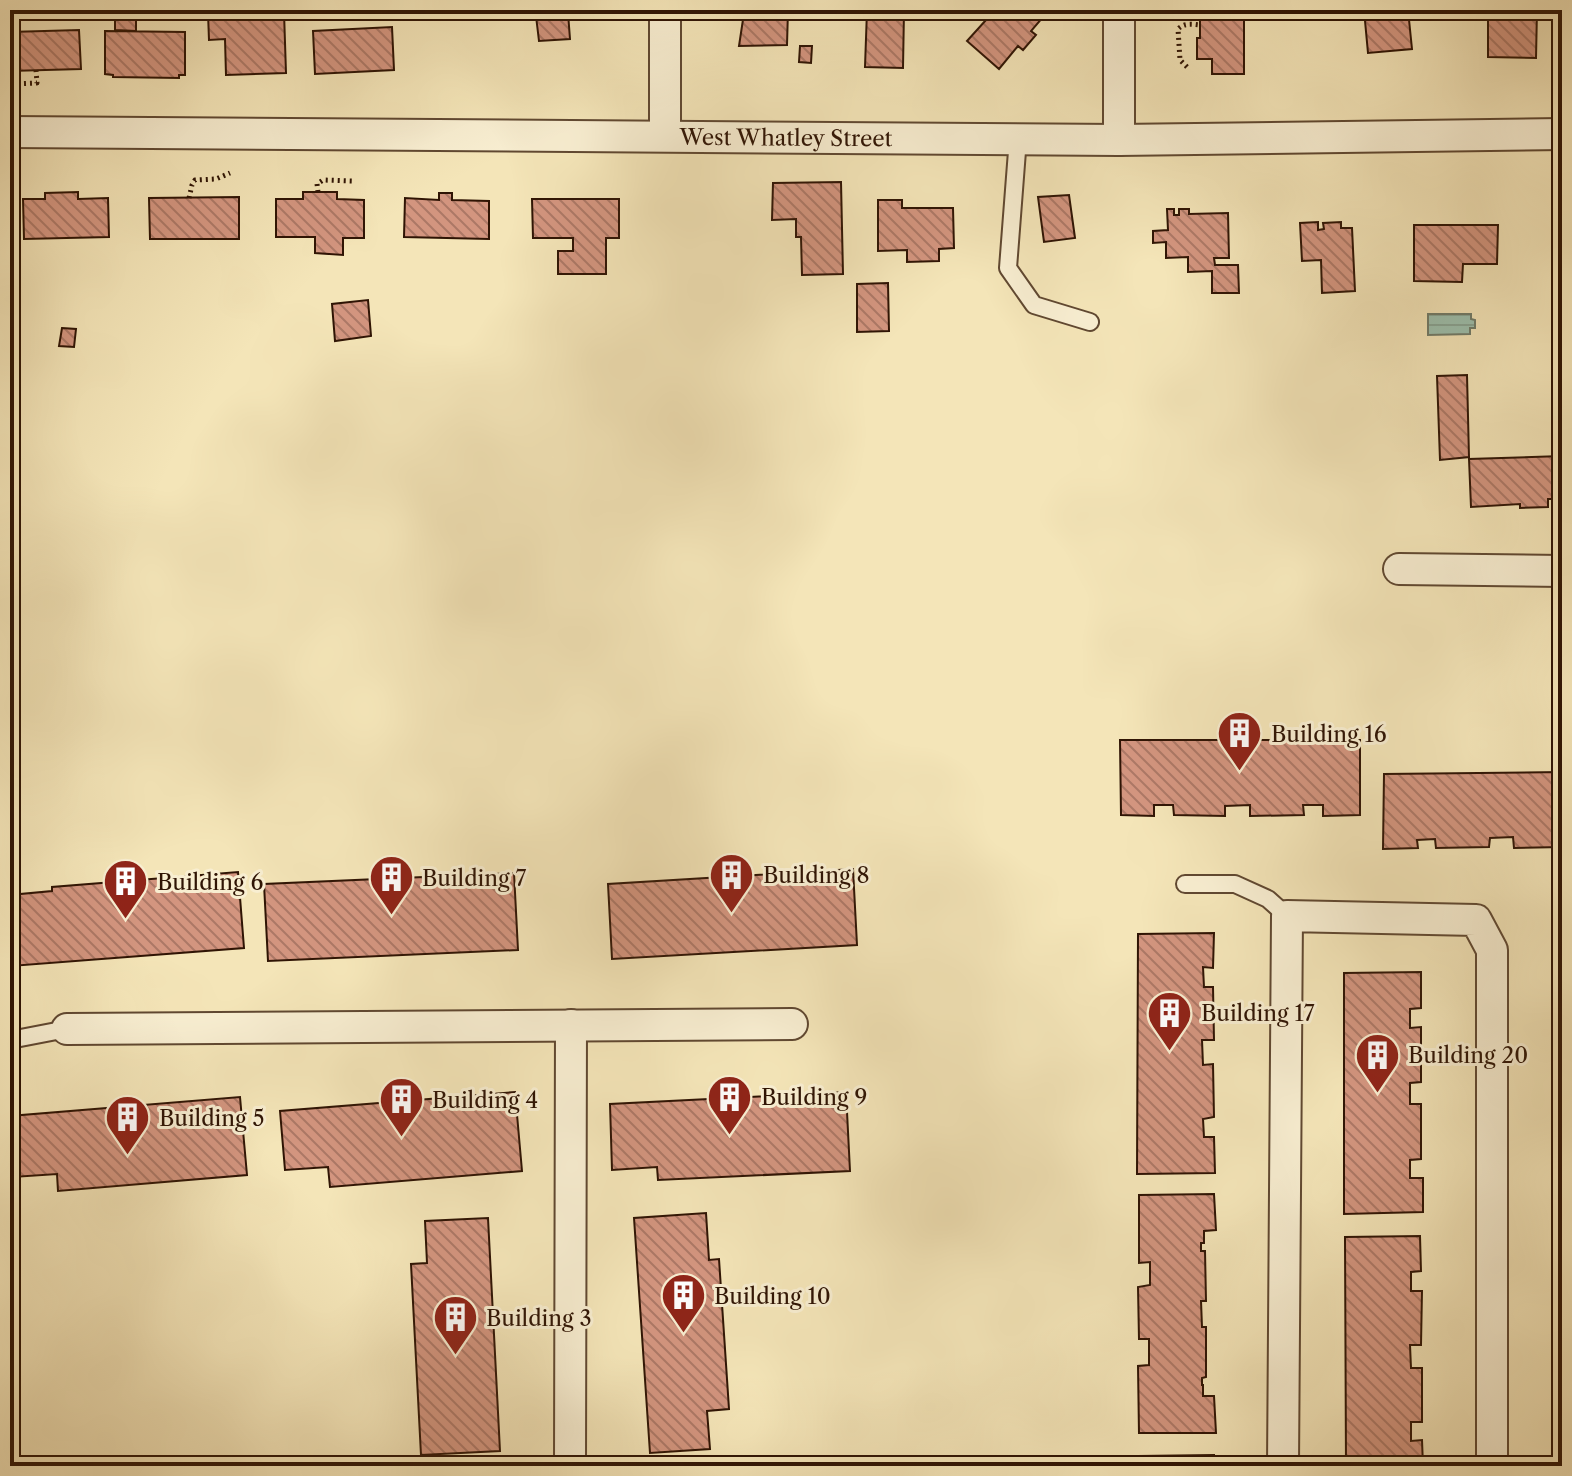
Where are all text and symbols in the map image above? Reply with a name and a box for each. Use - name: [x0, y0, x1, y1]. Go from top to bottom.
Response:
- street label: West Whatley Street: [678, 124, 893, 152]
- building icon: Building 16: [1216, 710, 1264, 773]
- place label: Building 16: [1271, 721, 1387, 748]
- building icon: Building 8: [708, 851, 756, 914]
- building icon: Building 7: [367, 854, 415, 917]
- building icon: Building 6: [102, 858, 150, 921]
- place label: Building 8: [763, 862, 870, 889]
- place label: Building 7: [422, 865, 526, 892]
- place label: Building 6: [157, 869, 263, 896]
- building icon: Building 17: [1146, 989, 1194, 1052]
- place label: Building 17: [1201, 1000, 1315, 1027]
- building icon: Building 20: [1353, 1031, 1401, 1094]
- place label: Building 20: [1408, 1042, 1528, 1069]
- building icon: Building 9: [706, 1073, 754, 1136]
- building icon: Building 4: [377, 1076, 425, 1139]
- place label: Building 9: [761, 1084, 867, 1111]
- place label: Building 4: [432, 1087, 538, 1114]
- building icon: Building 5: [104, 1094, 152, 1157]
- place label: Building 5: [159, 1105, 264, 1132]
- building icon: Building 10: [659, 1272, 707, 1335]
- place label: Building 10: [714, 1283, 831, 1310]
- building icon: Building 3: [431, 1294, 479, 1357]
- place label: Building 3: [486, 1305, 592, 1332]

